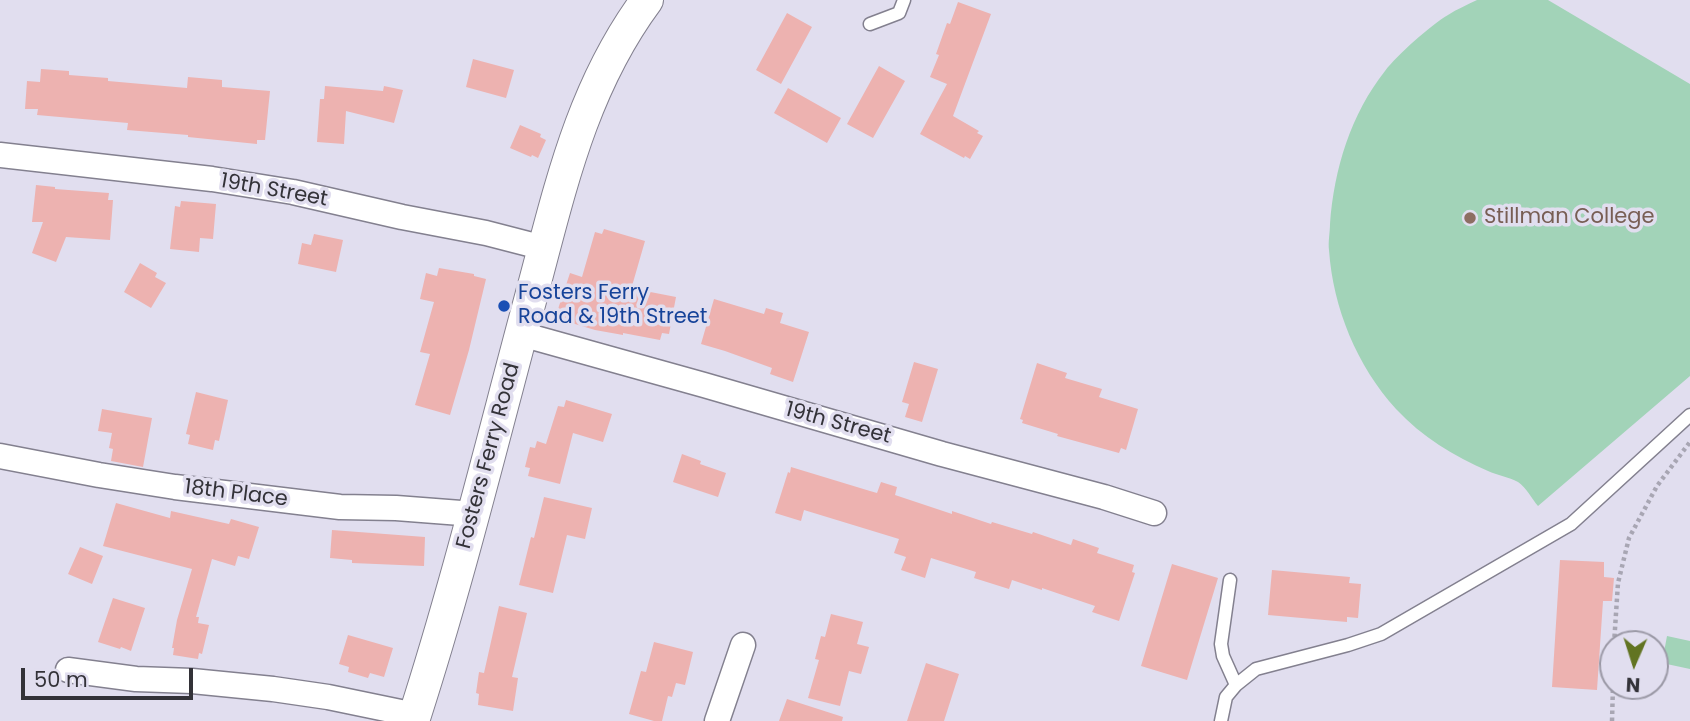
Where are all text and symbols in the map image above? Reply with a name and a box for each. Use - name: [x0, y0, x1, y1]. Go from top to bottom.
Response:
- street label: 19th Street: [219, 169, 329, 213]
- place label: Stillman College: [1484, 205, 1655, 231]
- marker: Stillman College: [1462, 210, 1478, 226]
- place label: Fosters Ferry Road & 19th Street: [518, 281, 707, 331]
- marker: Fosters Ferry Road & 19th Street: [496, 298, 512, 314]
- street label: Fosters Ferry Road: [452, 360, 526, 552]
- street label: 19th Street: [783, 398, 893, 450]
- street label: 18th Place: [183, 475, 289, 513]
- north arrow: [1599, 630, 1669, 700]
- scale bar: [24, 654, 196, 698]
- text: 50 m: [34, 665, 88, 694]
- text: N: [1625, 671, 1641, 698]

